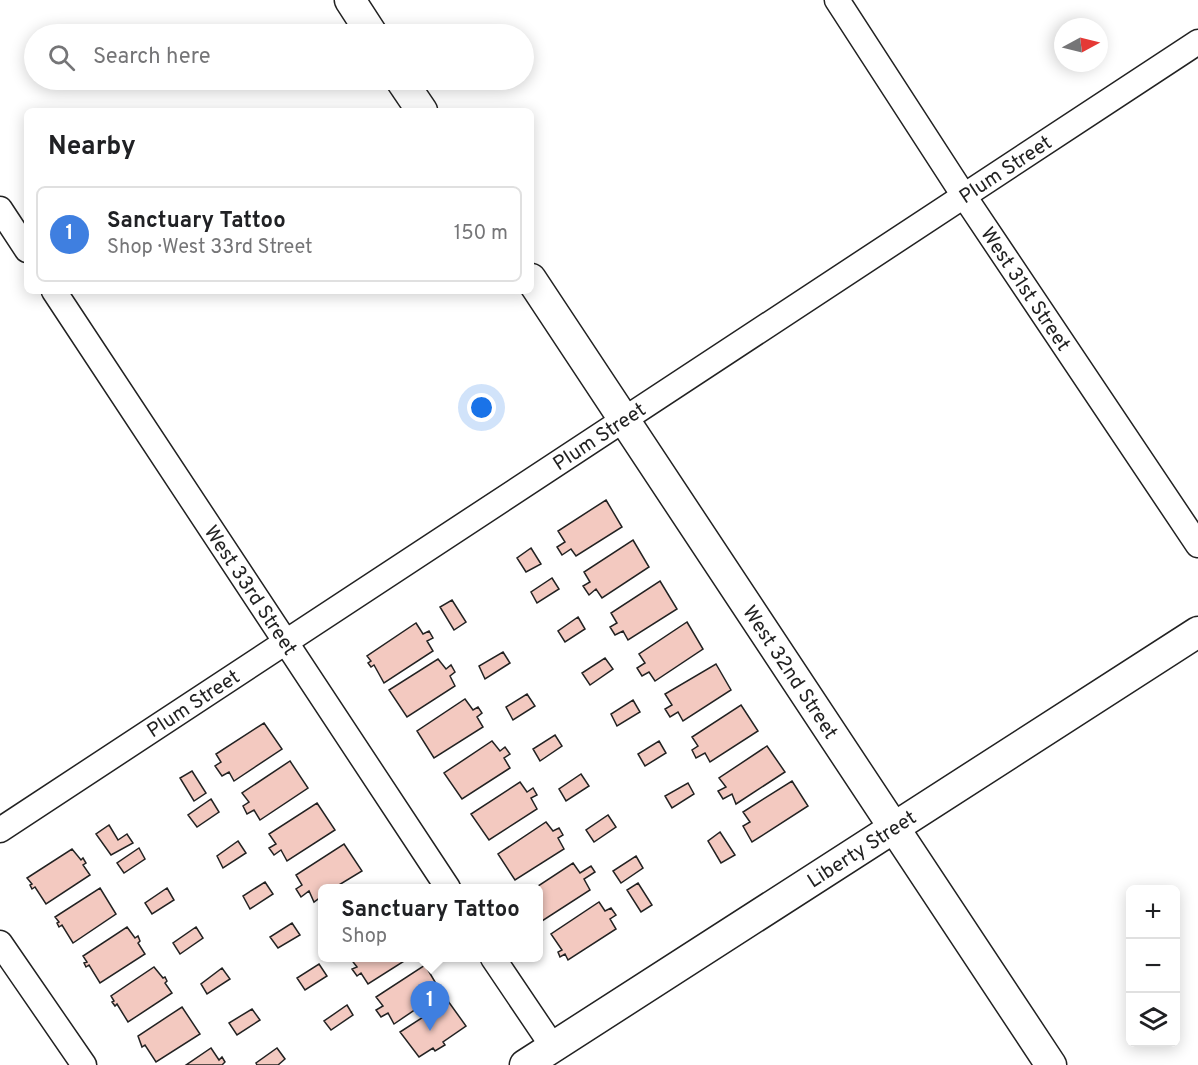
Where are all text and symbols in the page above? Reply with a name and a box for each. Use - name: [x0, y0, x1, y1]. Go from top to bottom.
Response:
- north arrow: [1054, 18, 1108, 72]
- search box: [24, 24, 534, 90]
- icon: search: [45, 41, 78, 74]
- text: Search here: [93, 44, 211, 71]
- text: Nearby: [48, 131, 136, 164]
- street label: Plum Street: [955, 131, 1058, 211]
- text: Sanctuary Tattoo: [107, 208, 286, 235]
- text: 1: [66, 221, 74, 247]
- text: 150 m: [454, 221, 508, 247]
- street label: West 31st Street: [974, 223, 1075, 357]
- text: Shop · West 33rd Street: [107, 235, 313, 261]
- your location: [467, 393, 496, 422]
- street label: Plum Street: [549, 398, 652, 478]
- street label: West 33rd Street: [197, 521, 302, 661]
- street label: West 32nd Street: [736, 601, 843, 745]
- street label: Plum Street: [143, 665, 246, 745]
- street label: Liberty Street: [803, 806, 922, 895]
- popup: [318, 884, 543, 962]
- map controls: [1126, 885, 1180, 1047]
- button: +: [1126, 885, 1180, 939]
- text: Sanctuary Tattoo: [341, 897, 520, 924]
- text: Shop: [341, 924, 387, 950]
- button: −: [1126, 939, 1180, 993]
- pin: 1: [410, 982, 450, 1031]
- button: layers: [1126, 993, 1180, 1047]

